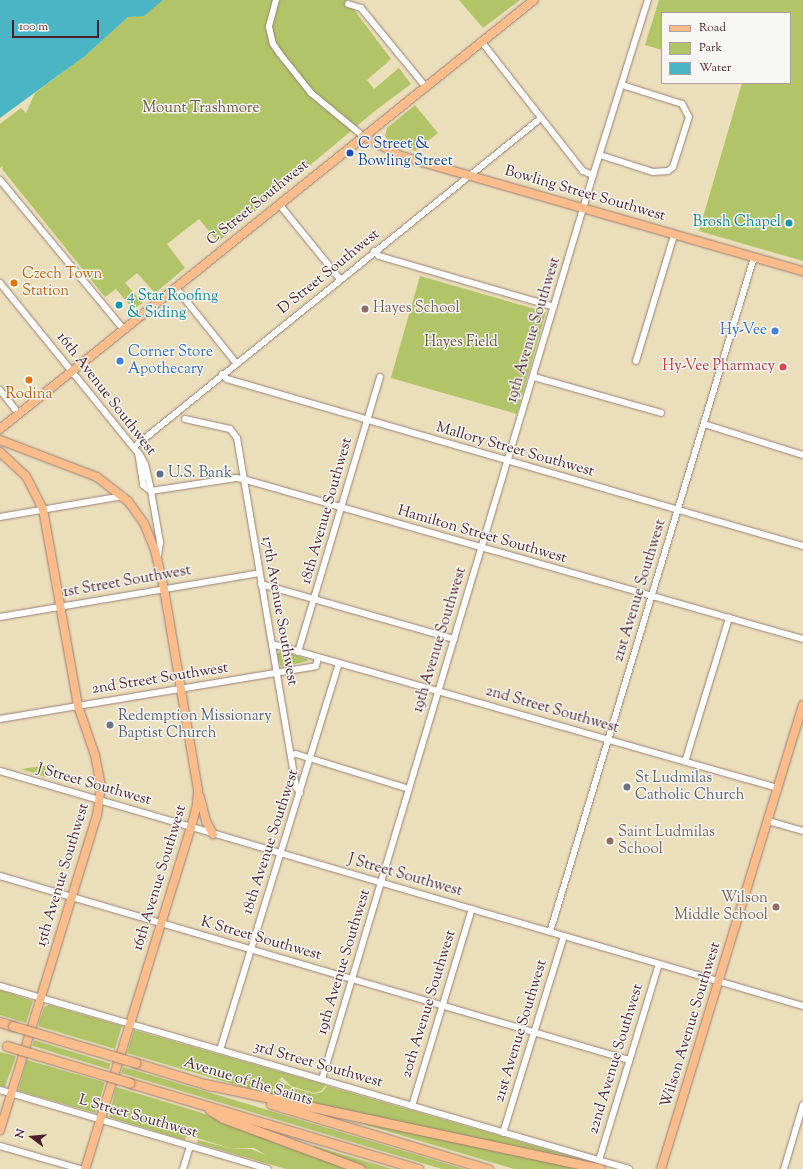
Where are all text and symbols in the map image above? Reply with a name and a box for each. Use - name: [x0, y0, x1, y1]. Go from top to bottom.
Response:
- scale bar: [14, 12, 101, 38]
- legend: [661, 12, 791, 84]
- text: 100 m: [19, 18, 48, 36]
- text: Road: [699, 19, 726, 37]
- text: Park: [699, 39, 722, 57]
- text: Water: [699, 59, 731, 77]
- park label: Mount Trashmore: [143, 100, 259, 118]
- place label: C Street & Bowling Street: [358, 135, 453, 170]
- marker: C Street & Bowling Street: [345, 148, 355, 158]
- street label: C Street Southwest: [204, 156, 312, 250]
- street label: Bowling Street Southwest: [503, 162, 667, 226]
- place label: Brosh Chapel: [693, 214, 781, 232]
- marker: Brosh Chapel: [784, 218, 794, 228]
- street label: D Street Southwest: [275, 226, 383, 318]
- street label: 19th Avenue Southwest: [503, 255, 565, 405]
- place label: Czech Town Station: [22, 265, 102, 300]
- marker: Czech Town Station: [9, 278, 19, 288]
- place label: 4 Star Roofing & Siding: [127, 287, 218, 322]
- marker: 4 Star Roofing & Siding: [114, 300, 124, 310]
- place label: Hayes School: [373, 300, 460, 318]
- marker: Hayes School: [360, 304, 370, 314]
- place label: Hy-Vee: [720, 322, 767, 340]
- marker: Hy-Vee: [770, 326, 780, 336]
- street label: 16th Avenue Southwest: [52, 329, 160, 459]
- park label: Hayes Field: [424, 334, 498, 352]
- place label: Corner Store Apothecary: [128, 343, 213, 378]
- marker: Corner Store Apothecary: [115, 356, 125, 366]
- place label: Hy-Vee Pharmacy: [662, 358, 775, 376]
- marker: Hy-Vee Pharmacy: [778, 362, 788, 372]
- marker: Rodina: [24, 375, 34, 385]
- place label: Rodina: [5, 386, 53, 404]
- street label: Mallory Street Southwest: [434, 419, 596, 481]
- street label: 18th Avenue Southwest: [297, 436, 357, 586]
- place label: U.S. Bank: [168, 465, 232, 483]
- marker: U.S. Bank: [155, 469, 165, 479]
- street label: Hamilton Street Southwest: [395, 502, 569, 568]
- street label: 21st Avenue Southwest: [610, 518, 670, 664]
- street label: 17th Avenue Southwest: [257, 535, 301, 687]
- street label: 1st Street Southwest: [62, 562, 192, 602]
- street label: 19th Avenue Southwest: [409, 565, 471, 715]
- street label: 2nd Street Southwest: [91, 659, 229, 699]
- street label: 2nd Street Southwest: [483, 682, 621, 738]
- place label: Redemption Missionary Baptist Church: [118, 707, 272, 742]
- marker: Redemption Missionary Baptist Church: [105, 720, 115, 730]
- street label: J Street Southwest: [35, 760, 153, 810]
- street label: 18th Avenue Southwest: [239, 767, 303, 917]
- place label: St Ludmilas Catholic Church: [635, 769, 744, 804]
- marker: St Ludmilas Catholic Church: [622, 782, 632, 792]
- street label: 15th Avenue Southwest: [33, 801, 93, 949]
- street label: 16th Avenue Southwest: [129, 803, 191, 953]
- place label: Saint Ludmilas School: [618, 823, 715, 858]
- marker: Saint Ludmilas School: [605, 836, 615, 846]
- street label: J Street Southwest: [346, 851, 464, 901]
- street label: 19th Avenue Southwest: [313, 887, 375, 1037]
- place label: Wilson Middle School: [674, 889, 768, 924]
- marker: Wilson Middle School: [771, 902, 781, 912]
- street label: K Street Southwest: [199, 913, 323, 965]
- street label: 20th Avenue Southwest: [398, 928, 460, 1080]
- street label: Wilson Avenue Southwest: [657, 940, 725, 1110]
- street label: 21st Avenue Southwest: [491, 958, 551, 1104]
- street label: 22nd Avenue Southwest: [585, 982, 647, 1136]
- street label: 3rd Street Southwest: [251, 1038, 385, 1092]
- street label: Avenue of the Saints: [181, 1054, 315, 1110]
- street label: L Street Southwest: [77, 1091, 199, 1143]
- north arrow: [12, 1117, 52, 1157]
- text: N: [12, 1127, 29, 1140]

